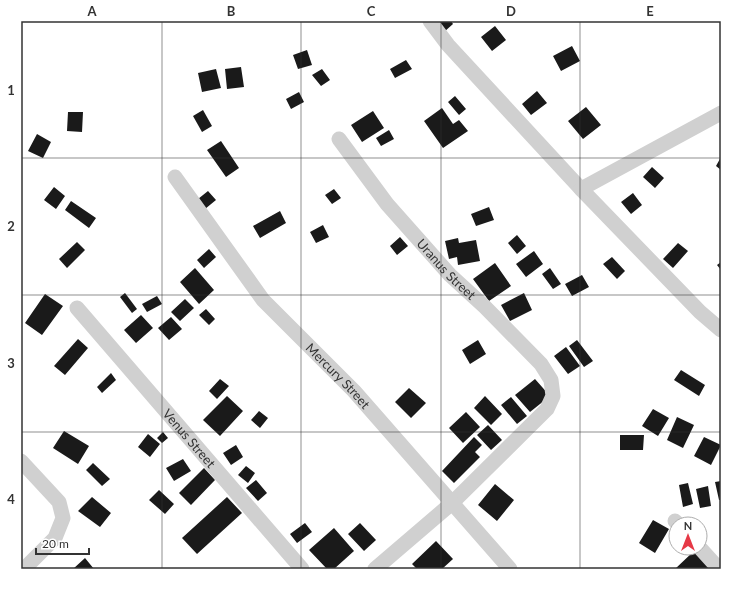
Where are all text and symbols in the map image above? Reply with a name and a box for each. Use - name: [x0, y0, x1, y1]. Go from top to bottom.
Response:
- text: A: [86, 3, 97, 19]
- text: B: [227, 3, 236, 19]
- text: C: [367, 3, 376, 19]
- text: D: [506, 3, 516, 19]
- text: E: [646, 3, 654, 19]
- text: 1: [7, 82, 15, 98]
- text: 2: [7, 218, 15, 234]
- street label: Uranus Street: [414, 235, 480, 303]
- street label: Mercury Street: [303, 340, 374, 412]
- text: 3: [7, 355, 15, 371]
- street label: Venus Street: [160, 406, 219, 471]
- text: 4: [7, 491, 15, 507]
- north arrow: [668, 516, 708, 556]
- text: N: [684, 519, 692, 532]
- scale bar: [36, 530, 89, 556]
- text: 20 m: [42, 536, 69, 551]

